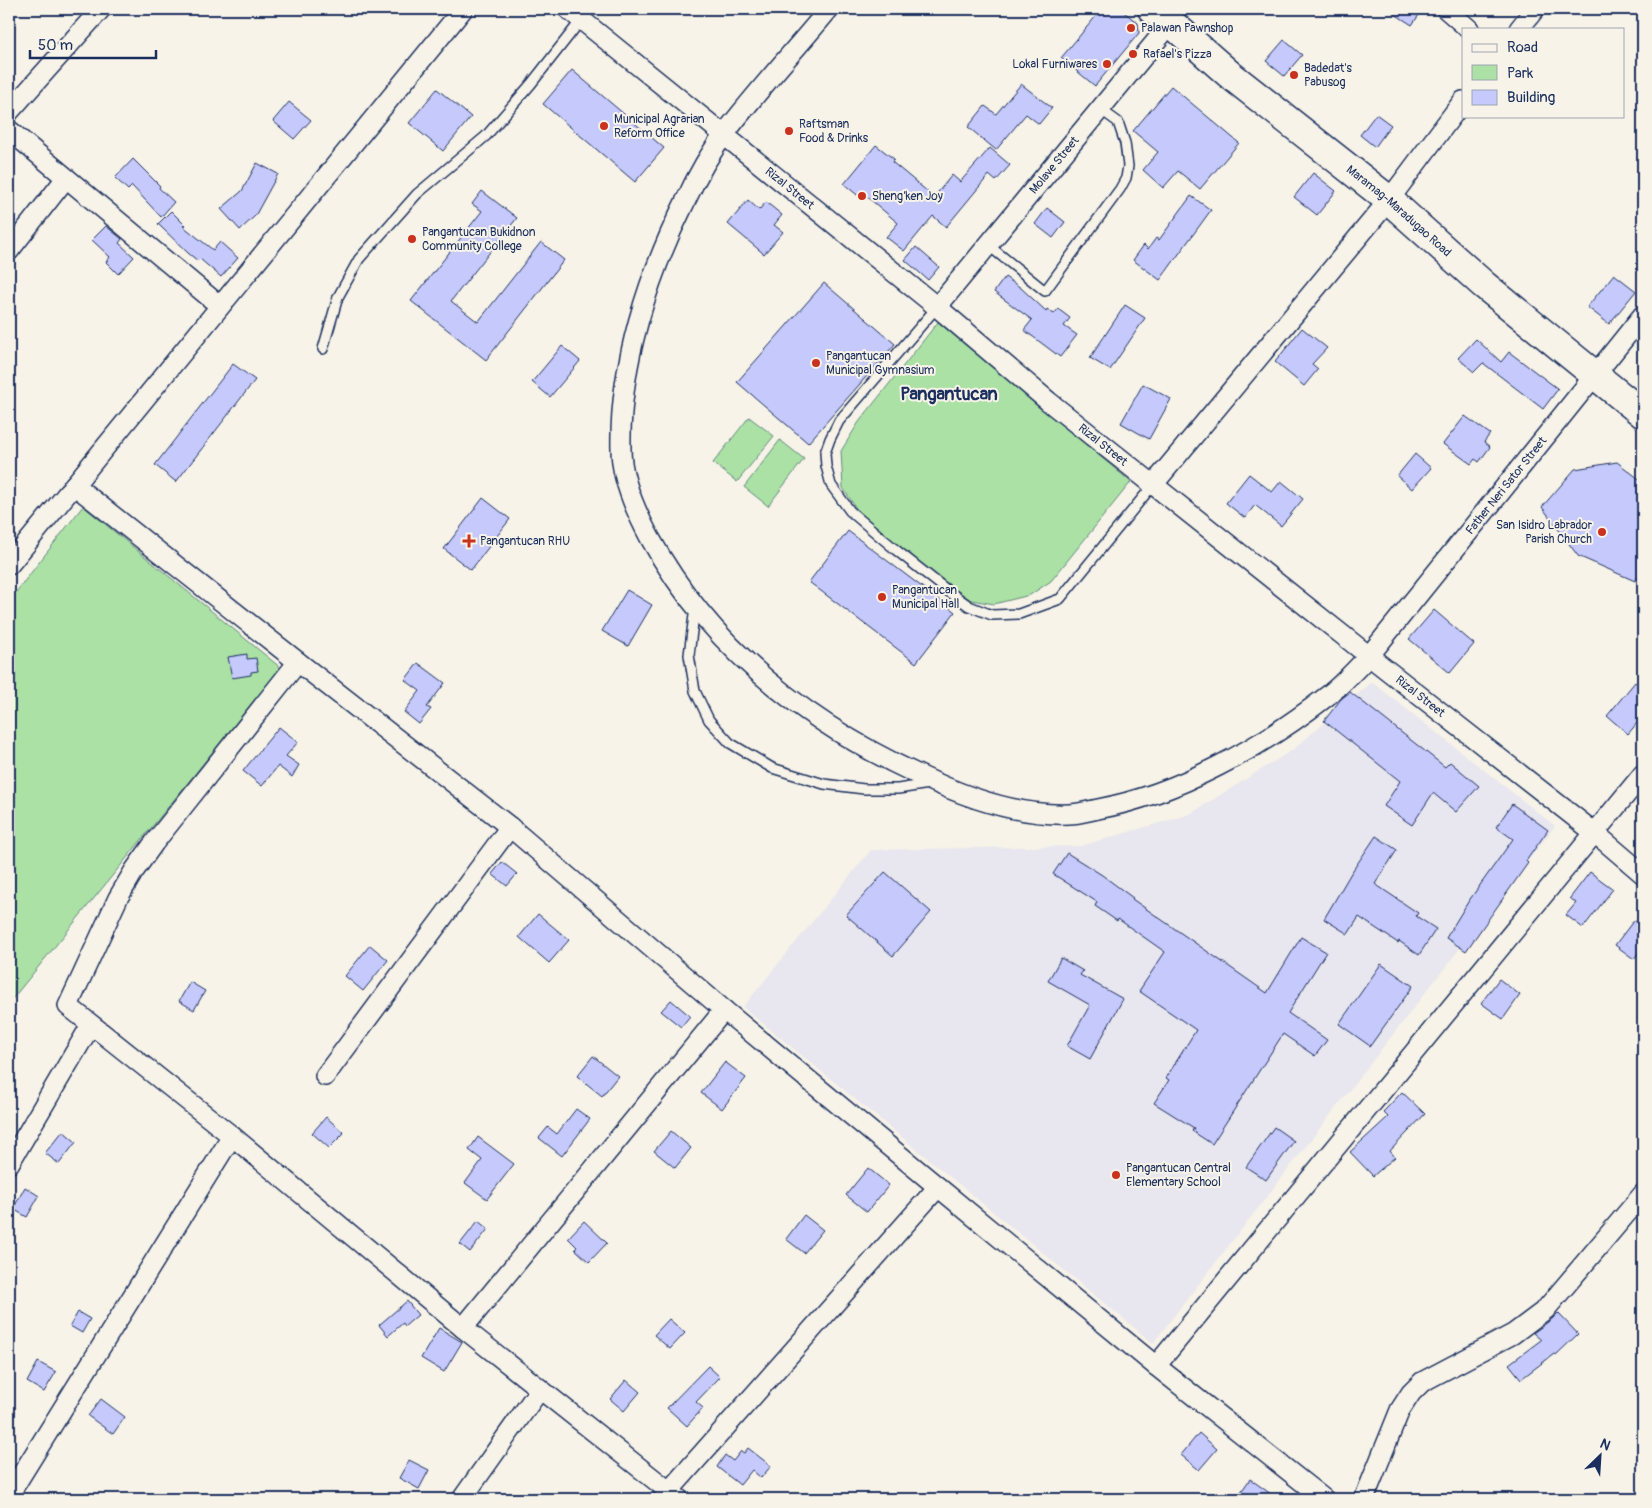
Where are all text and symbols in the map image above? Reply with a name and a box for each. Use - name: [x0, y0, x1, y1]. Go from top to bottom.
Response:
- place label: Palawan Pawnshop: [1141, 21, 1234, 36]
- marker: Palawan Pawnshop: [1125, 22, 1137, 34]
- scale bar: [30, 28, 156, 60]
- legend: [1462, 28, 1624, 118]
- text: 50 m: [38, 36, 73, 55]
- text: Road: [1507, 38, 1538, 57]
- place label: Rafael's Pizza: [1143, 47, 1212, 62]
- marker: Rafael's Pizza: [1127, 48, 1139, 60]
- place label: Lokal Furniwares: [1012, 57, 1098, 72]
- marker: Lokal Furniwares: [1101, 58, 1113, 70]
- place label: Badedat's Pabusog: [1304, 61, 1353, 90]
- text: Park: [1507, 64, 1534, 83]
- marker: Badedat's Pabusog: [1288, 69, 1300, 81]
- text: Building: [1507, 88, 1555, 107]
- place label: Municipal Agrarian Reform Office: [614, 112, 705, 141]
- place label: Raftsman Food & Drinks: [799, 117, 869, 146]
- marker: Municipal Agrarian Reform Office: [598, 120, 610, 132]
- marker: Raftsman Food & Drinks: [783, 125, 795, 137]
- street label: Molave Street: [1026, 133, 1082, 197]
- street label: Maramag-Maradugao Road: [1343, 162, 1455, 260]
- street label: Rizal Street: [762, 164, 818, 213]
- place label: Sheng'ken Joy: [872, 189, 943, 204]
- marker: Sheng'ken Joy: [856, 190, 868, 202]
- place label: Pangantucan Bukidnon Community College: [422, 225, 536, 254]
- marker: Pangantucan Bukidnon Community College: [406, 233, 418, 245]
- place label: Pangantucan Municipal Gymnasium: [826, 349, 935, 378]
- marker: Pangantucan Municipal Gymnasium: [810, 357, 822, 369]
- district label: Pangantucan: [900, 383, 998, 406]
- street label: Rizal Street: [1075, 420, 1131, 469]
- street label: Father Neri Sator Street: [1462, 433, 1550, 537]
- place label: San Isidro Labrador Parish Church: [1496, 518, 1593, 547]
- marker: San Isidro Labrador Parish Church: [1596, 526, 1608, 538]
- marker: Pangantucan RHU: [462, 534, 476, 548]
- place label: Pangantucan RHU: [480, 534, 570, 549]
- place label: Pangantucan Municipal Hall: [892, 583, 960, 612]
- marker: Pangantucan Municipal Hall: [876, 591, 888, 603]
- street label: Rizal Street: [1393, 672, 1448, 720]
- place label: Pangantucan Central Elementary School: [1126, 1161, 1231, 1190]
- marker: Pangantucan Central Elementary School: [1110, 1169, 1122, 1181]
- north arrow: [1574, 1430, 1624, 1480]
- text: N: [1597, 1435, 1613, 1454]

